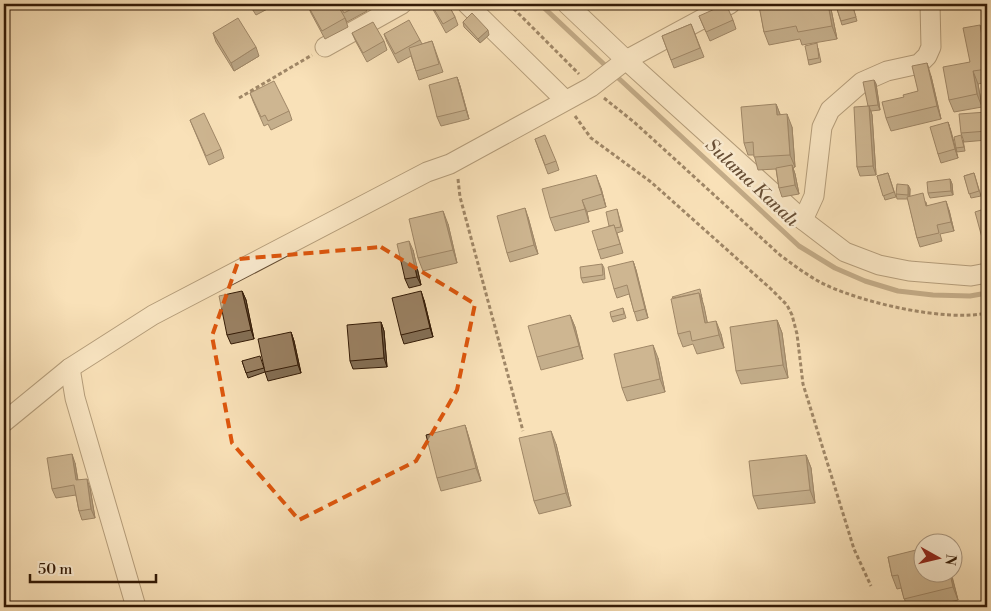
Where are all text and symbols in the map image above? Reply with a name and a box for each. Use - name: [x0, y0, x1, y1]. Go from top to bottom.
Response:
- water label: Sulama Kanalı: [701, 134, 804, 232]
- north arrow: [914, 534, 964, 584]
- scale bar: [30, 551, 156, 583]
- text: N: [940, 553, 960, 566]
- text: 50 m: [38, 560, 72, 579]

